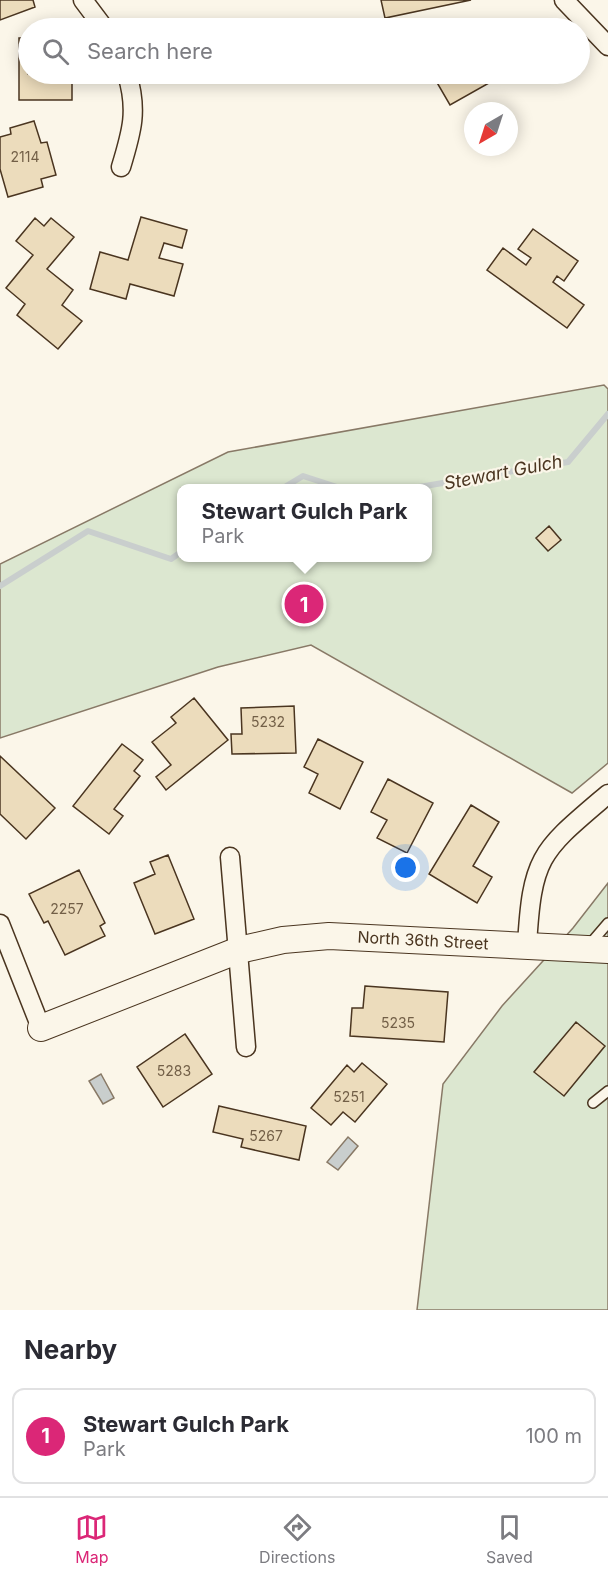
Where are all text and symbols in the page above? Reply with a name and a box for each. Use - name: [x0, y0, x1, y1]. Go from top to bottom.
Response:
- search box: [18, 18, 590, 84]
- icon: search: [39, 35, 72, 68]
- text: Search here: [87, 38, 213, 64]
- north arrow: [464, 102, 518, 156]
- house number: 2114: [11, 148, 39, 165]
- water label: Stewart Gulch: [442, 450, 564, 494]
- popup: [177, 484, 432, 562]
- text: Stewart Gulch Park: [202, 498, 407, 524]
- text: Park: [202, 524, 244, 548]
- pin: 1: [284, 582, 324, 626]
- house number: 5232: [251, 713, 285, 730]
- your location: [391, 853, 420, 882]
- house number: 2257: [50, 900, 84, 917]
- street label: North 36th Street: [357, 927, 489, 953]
- house number: 5235: [381, 1014, 415, 1031]
- house number: 5283: [157, 1062, 191, 1079]
- house number: 5251: [333, 1088, 365, 1105]
- house number: 5267: [249, 1127, 283, 1144]
- text: Nearby: [24, 1334, 117, 1365]
- text: Stewart Gulch Park: [83, 1411, 289, 1437]
- text: 1: [41, 1424, 50, 1448]
- text: 100 m: [525, 1424, 582, 1448]
- text: Park: [83, 1437, 126, 1461]
- tab: Map: [75, 1511, 109, 1567]
- tab: Directions: [259, 1511, 335, 1567]
- tab: Saved: [486, 1511, 533, 1567]

